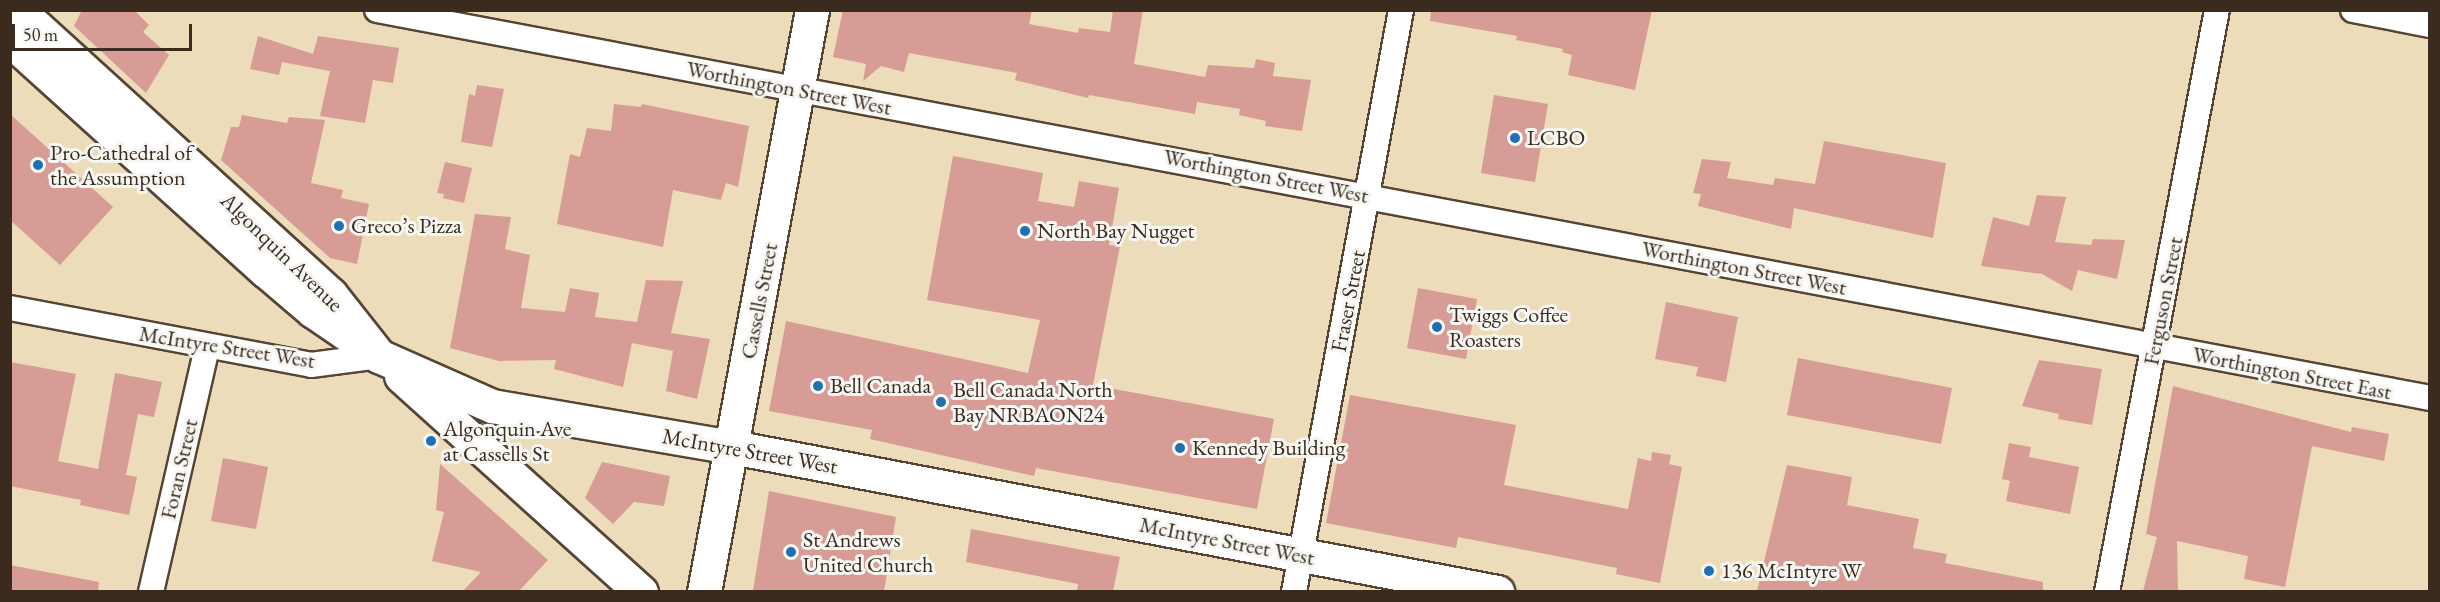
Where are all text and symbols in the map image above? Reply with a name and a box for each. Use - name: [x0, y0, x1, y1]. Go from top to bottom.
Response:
- scale bar: [15, 12, 195, 50]
- text: 50 m: [23, 23, 58, 46]
- street label: Worthington Street West: [684, 55, 894, 121]
- place label: LCBO: [1527, 125, 1585, 151]
- marker: LCBO: [1508, 131, 1522, 145]
- place label: Pro-Cathedral of the Assumption: [50, 139, 192, 190]
- street label: Worthington Street West: [1161, 143, 1371, 209]
- marker: Pro-Cathedral of the Assumption: [31, 158, 45, 172]
- street label: Algonquin Avenue: [215, 187, 349, 317]
- place label: Greco’s Pizza: [351, 213, 462, 239]
- place label: North Bay Nugget: [1037, 218, 1194, 244]
- marker: Greco’s Pizza: [332, 219, 346, 233]
- marker: North Bay Nugget: [1018, 224, 1032, 238]
- street label: Worthington Street West: [1639, 235, 1849, 301]
- street label: Ferguson Street: [2138, 235, 2188, 367]
- street label: Cassells Street: [735, 241, 783, 361]
- street label: Fraser Street: [1325, 248, 1371, 354]
- place label: Twiggs Coffee Roasters: [1449, 301, 1568, 352]
- street label: McIntyre Street West: [137, 320, 317, 374]
- marker: Twiggs Coffee Roasters: [1430, 320, 1444, 334]
- street label: Worthington Street East: [2190, 341, 2394, 405]
- place label: Bell Canada: [830, 373, 931, 399]
- place label: Bell Canada North Bay NRBAON24: [953, 376, 1112, 428]
- marker: Bell Canada: [811, 379, 825, 393]
- marker: Bell Canada North Bay NRBAON24: [934, 395, 948, 409]
- place label: Algonquin Ave at Cassells St: [443, 415, 571, 466]
- street label: Foran Street: [155, 416, 203, 522]
- street label: McIntyre Street West: [660, 423, 840, 479]
- marker: Algonquin Ave at Cassells St: [424, 434, 438, 448]
- place label: Kennedy Building: [1192, 435, 1345, 461]
- marker: Kennedy Building: [1173, 441, 1187, 455]
- street label: McIntyre Street West: [1137, 511, 1317, 571]
- place label: St Andrews United Church: [803, 526, 933, 578]
- marker: St Andrews United Church: [784, 545, 798, 559]
- place label: 136 McIntyre W: [1721, 558, 1862, 584]
- marker: 136 McIntyre W: [1702, 564, 1716, 578]

